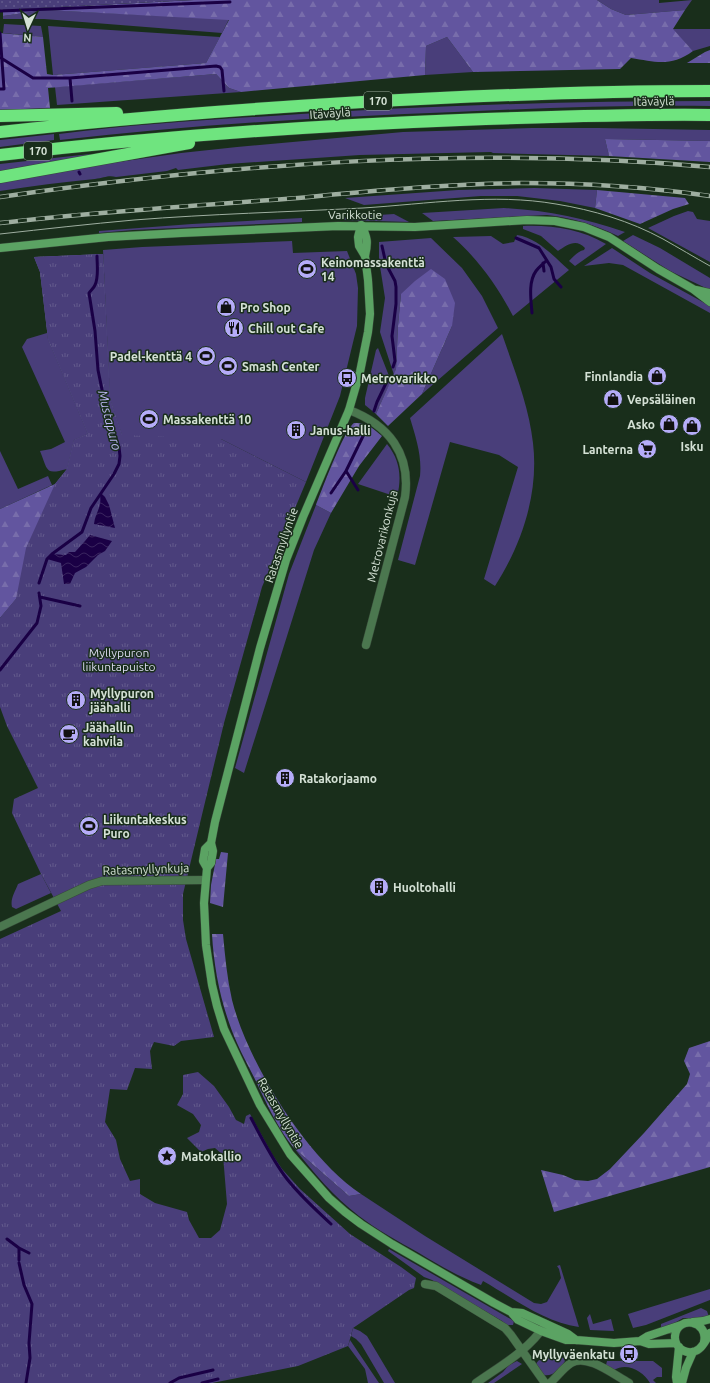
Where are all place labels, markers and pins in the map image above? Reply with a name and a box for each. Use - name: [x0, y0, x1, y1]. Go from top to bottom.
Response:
- place label: Keinomassakenttä 14: [321, 256, 425, 283]
- sports icon: Keinomassakenttä 14: [296, 258, 318, 280]
- shop icon: Pro Shop: [215, 296, 237, 318]
- place label: Pro Shop: [240, 301, 291, 314]
- restaurant icon: Chill out Cafe: [223, 317, 245, 339]
- place label: Chill out Cafe: [248, 322, 325, 335]
- sports icon: Padel-kenttä 4: [195, 345, 217, 367]
- place label: Padel-kenttä 4: [110, 350, 192, 363]
- sports icon: Smash Center: [217, 355, 239, 377]
- place label: Smash Center: [242, 360, 320, 373]
- shop icon: Finnlandia: [646, 365, 668, 387]
- bus stop icon: Metrovarikko: [336, 367, 358, 389]
- place label: Finnlandia: [585, 370, 643, 383]
- place label: Metrovarikko: [361, 372, 437, 385]
- shop icon: Vepsäläinen: [602, 388, 624, 410]
- place label: Vepsäläinen: [627, 393, 696, 406]
- sports icon: Massakenttä 10: [138, 408, 160, 430]
- place label: Massakenttä 10: [163, 413, 252, 426]
- shop icon: Asko: [658, 413, 680, 435]
- shop icon: Isku: [681, 415, 703, 437]
- place label: Asko: [627, 418, 655, 431]
- building icon: Janus-halli: [285, 419, 307, 441]
- place label: Janus-halli: [310, 424, 371, 437]
- supermarket icon: Lanterna: [636, 438, 658, 460]
- place label: Isku: [681, 440, 703, 453]
- place label: Lanterna: [582, 443, 633, 456]
- place label: Myllypuron jäähalli: [89, 687, 154, 714]
- building icon: Myllypuron jäähalli: [65, 689, 87, 711]
- place label: Jäähallin kahvila: [83, 721, 133, 748]
- cafe icon: Jäähallin kahvila: [58, 723, 80, 745]
- building icon: Ratakorjaamo: [274, 767, 296, 789]
- place label: Ratakorjaamo: [299, 772, 377, 785]
- place label: Liikuntakeskus Puro: [103, 813, 187, 840]
- sports icon: Liikuntakeskus Puro: [78, 815, 100, 837]
- building icon: Huoltohalli: [368, 876, 390, 898]
- place label: Huoltohalli: [393, 881, 456, 894]
- place icon: Matokallio: [156, 1145, 178, 1167]
- place label: Matokallio: [181, 1150, 241, 1163]
- bus stop icon: Myllyväenkatu: [618, 1343, 640, 1365]
- place label: Myllyväenkatu: [532, 1348, 615, 1361]

